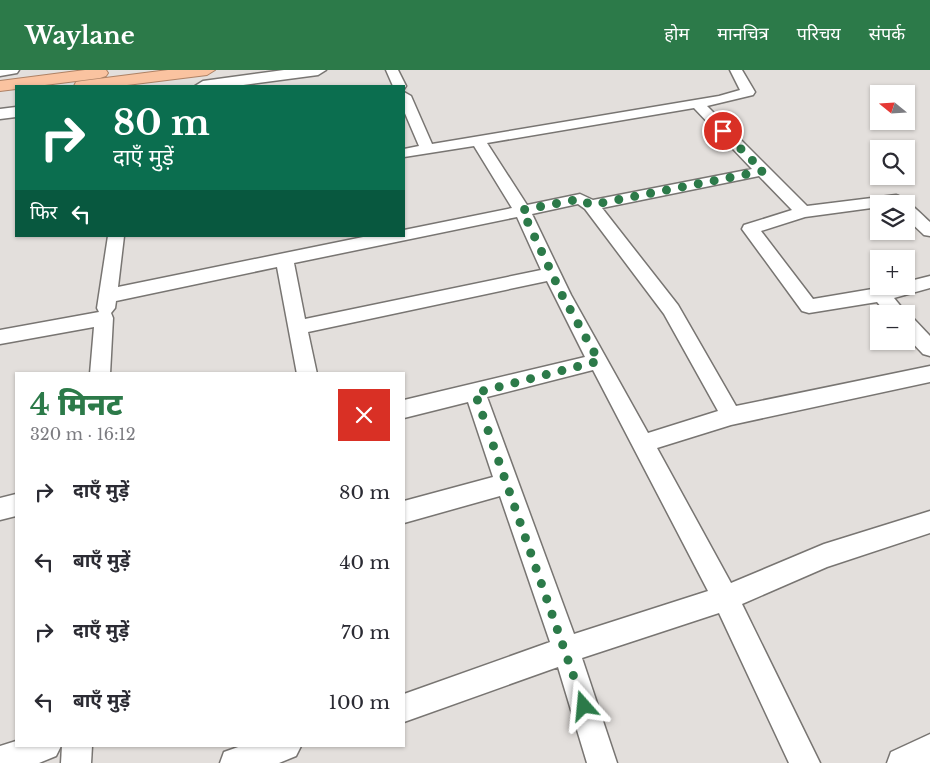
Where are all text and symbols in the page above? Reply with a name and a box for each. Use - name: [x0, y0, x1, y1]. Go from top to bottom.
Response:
- text: Waylane: [25, 21, 135, 50]
- text: होम: [664, 23, 689, 45]
- text: मानचित्र: [717, 23, 769, 45]
- text: परिचय: [797, 23, 841, 45]
- text: संपर्क: [869, 23, 905, 45]
- north arrow: [870, 85, 915, 130]
- map controls: [870, 85, 915, 350]
- text: 80 m: [113, 101, 210, 144]
- icon: right: [30, 105, 95, 170]
- pin: [702, 110, 744, 152]
- icon: arrive: [709, 117, 737, 145]
- button: search: [870, 140, 915, 185]
- text: दाएँ मुड़ें: [113, 144, 174, 171]
- button: layers: [870, 195, 915, 240]
- icon: left: [67, 200, 95, 228]
- text: फिर: [30, 201, 57, 224]
- button: +: [870, 250, 915, 295]
- button: −: [870, 305, 915, 350]
- text: 4 मिनट: [30, 386, 123, 423]
- button: close: [338, 389, 390, 441]
- text: 320 m · 16:12: [30, 424, 136, 444]
- icon: right: [30, 478, 58, 506]
- text: दाएँ मुड़ें: [73, 479, 129, 502]
- text: 80 m: [339, 481, 390, 504]
- icon: left: [30, 548, 58, 576]
- text: बाएँ मुड़ें: [73, 549, 130, 572]
- text: 40 m: [339, 551, 390, 574]
- icon: right: [30, 618, 58, 646]
- text: दाएँ मुड़ें: [73, 619, 129, 642]
- text: 70 m: [341, 621, 390, 644]
- position arrow: [557, 679, 609, 731]
- icon: left: [30, 688, 58, 716]
- text: बाएँ मुड़ें: [73, 689, 130, 712]
- text: 100 m: [329, 691, 390, 714]

